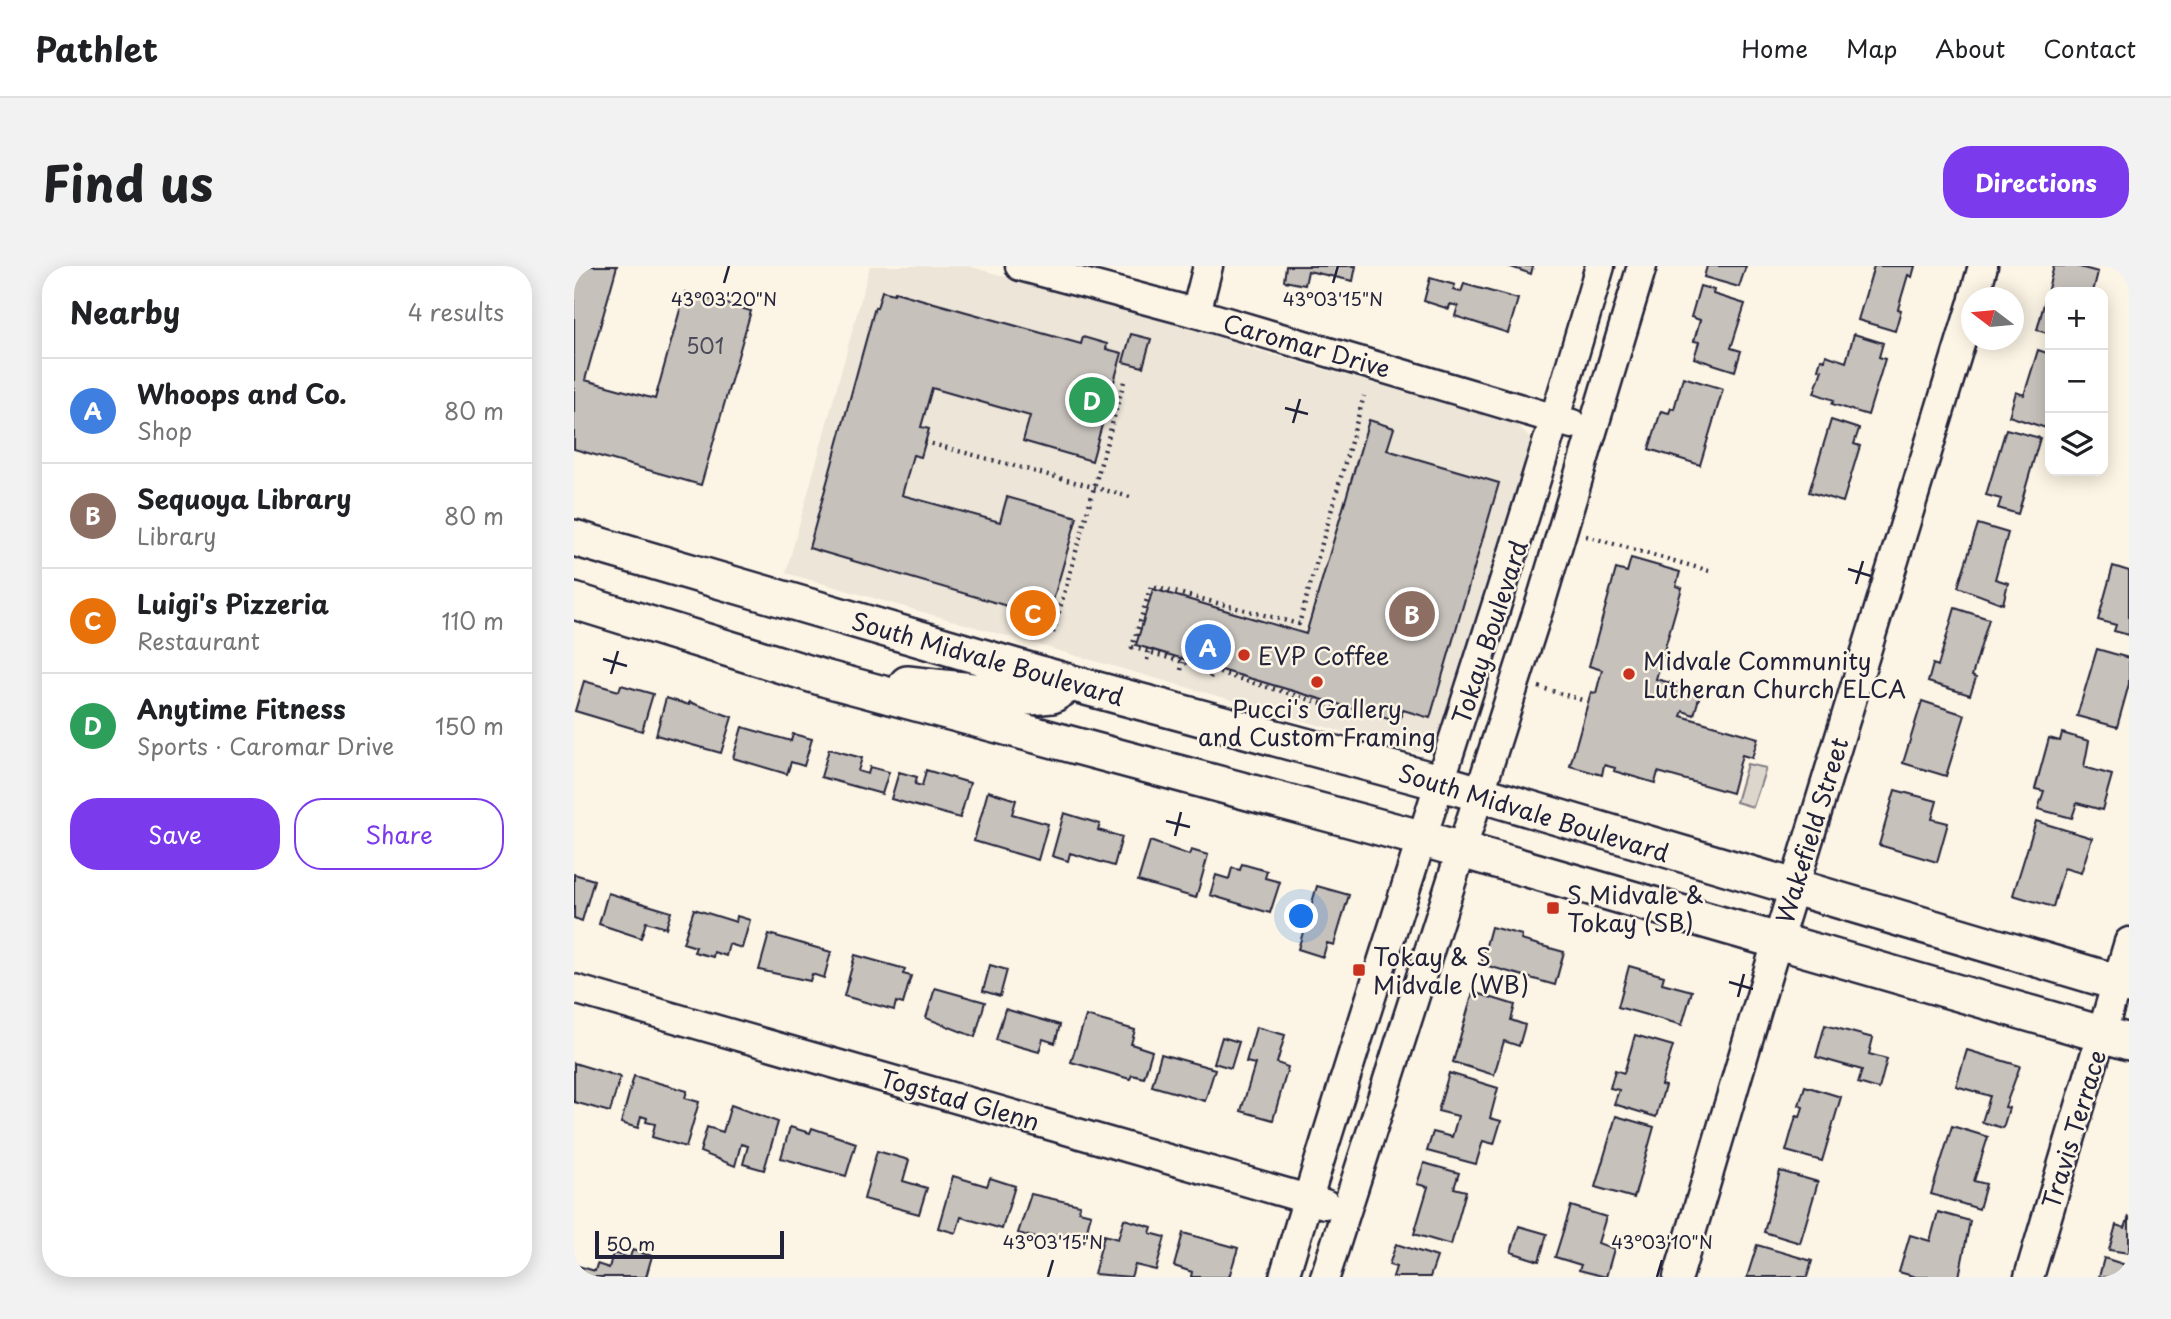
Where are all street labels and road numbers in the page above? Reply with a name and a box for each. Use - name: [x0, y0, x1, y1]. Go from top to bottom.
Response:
- street label: Caromar Drive: [1219, 304, 1395, 386]
- street label: Tokay Boulevard: [1442, 535, 1536, 729]
- street label: South Midvale Boulevard: [848, 602, 1128, 714]
- street label: Wakefield Street: [1766, 732, 1856, 927]
- street label: South Midvale Boulevard: [1394, 754, 1674, 870]
- street label: Travis Terrace: [2032, 1045, 2114, 1213]
- street label: Togstad Glenn: [876, 1059, 1044, 1139]

